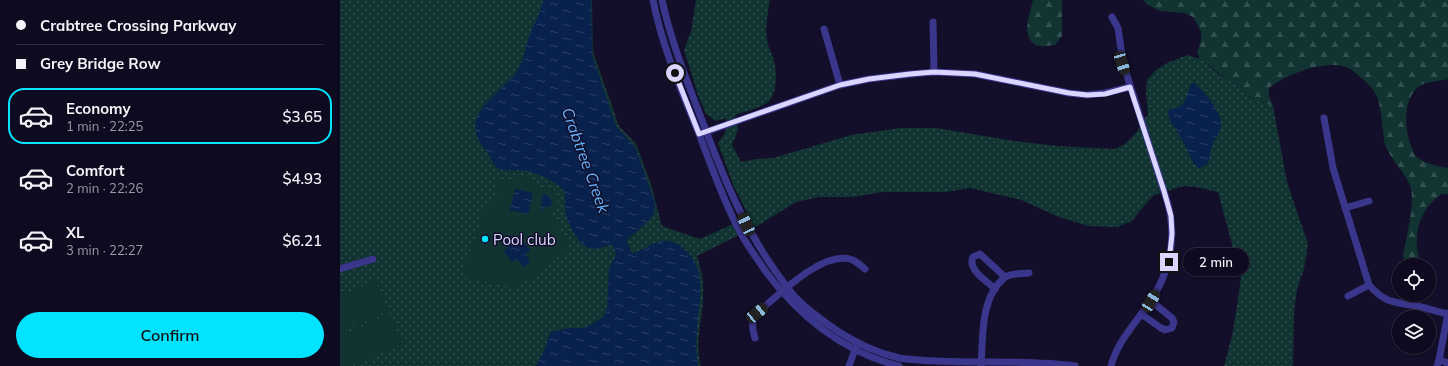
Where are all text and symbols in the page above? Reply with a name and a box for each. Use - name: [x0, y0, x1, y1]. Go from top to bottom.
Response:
- text: Crabtree Crossing Parkway: [40, 16, 236, 35]
- car: [1113, 50, 1131, 76]
- text: Grey Bridge Row: [40, 54, 161, 73]
- route start: [666, 64, 684, 82]
- icon: car: [18, 98, 54, 134]
- text: Economy: [66, 99, 131, 118]
- water label: Crabtree Creek: [558, 104, 615, 216]
- text: $3.65: [282, 107, 322, 126]
- text: 1 min · 22:25: [66, 118, 143, 134]
- icon: car: [18, 160, 54, 196]
- text: Comfort: [66, 161, 124, 180]
- text: $4.93: [282, 169, 322, 188]
- text: 2 min · 22:26: [66, 180, 143, 196]
- car: [735, 211, 757, 237]
- icon: car: [18, 222, 54, 258]
- text: XL: [66, 223, 84, 242]
- place label: Pool club: [493, 230, 556, 249]
- text: $6.21: [282, 231, 322, 250]
- marker: Pool club: [480, 234, 490, 244]
- text: 3 min · 22:27: [66, 242, 143, 258]
- callout: 2 min: [1183, 248, 1249, 276]
- route end: [1160, 253, 1178, 271]
- text: 2 min: [1199, 254, 1233, 270]
- map controls: [1392, 258, 1436, 354]
- button: locate: [1392, 258, 1436, 302]
- car: [1140, 288, 1162, 314]
- car: [744, 301, 770, 325]
- button: layers: [1392, 310, 1436, 354]
- button: Confirm: [16, 312, 324, 358]

